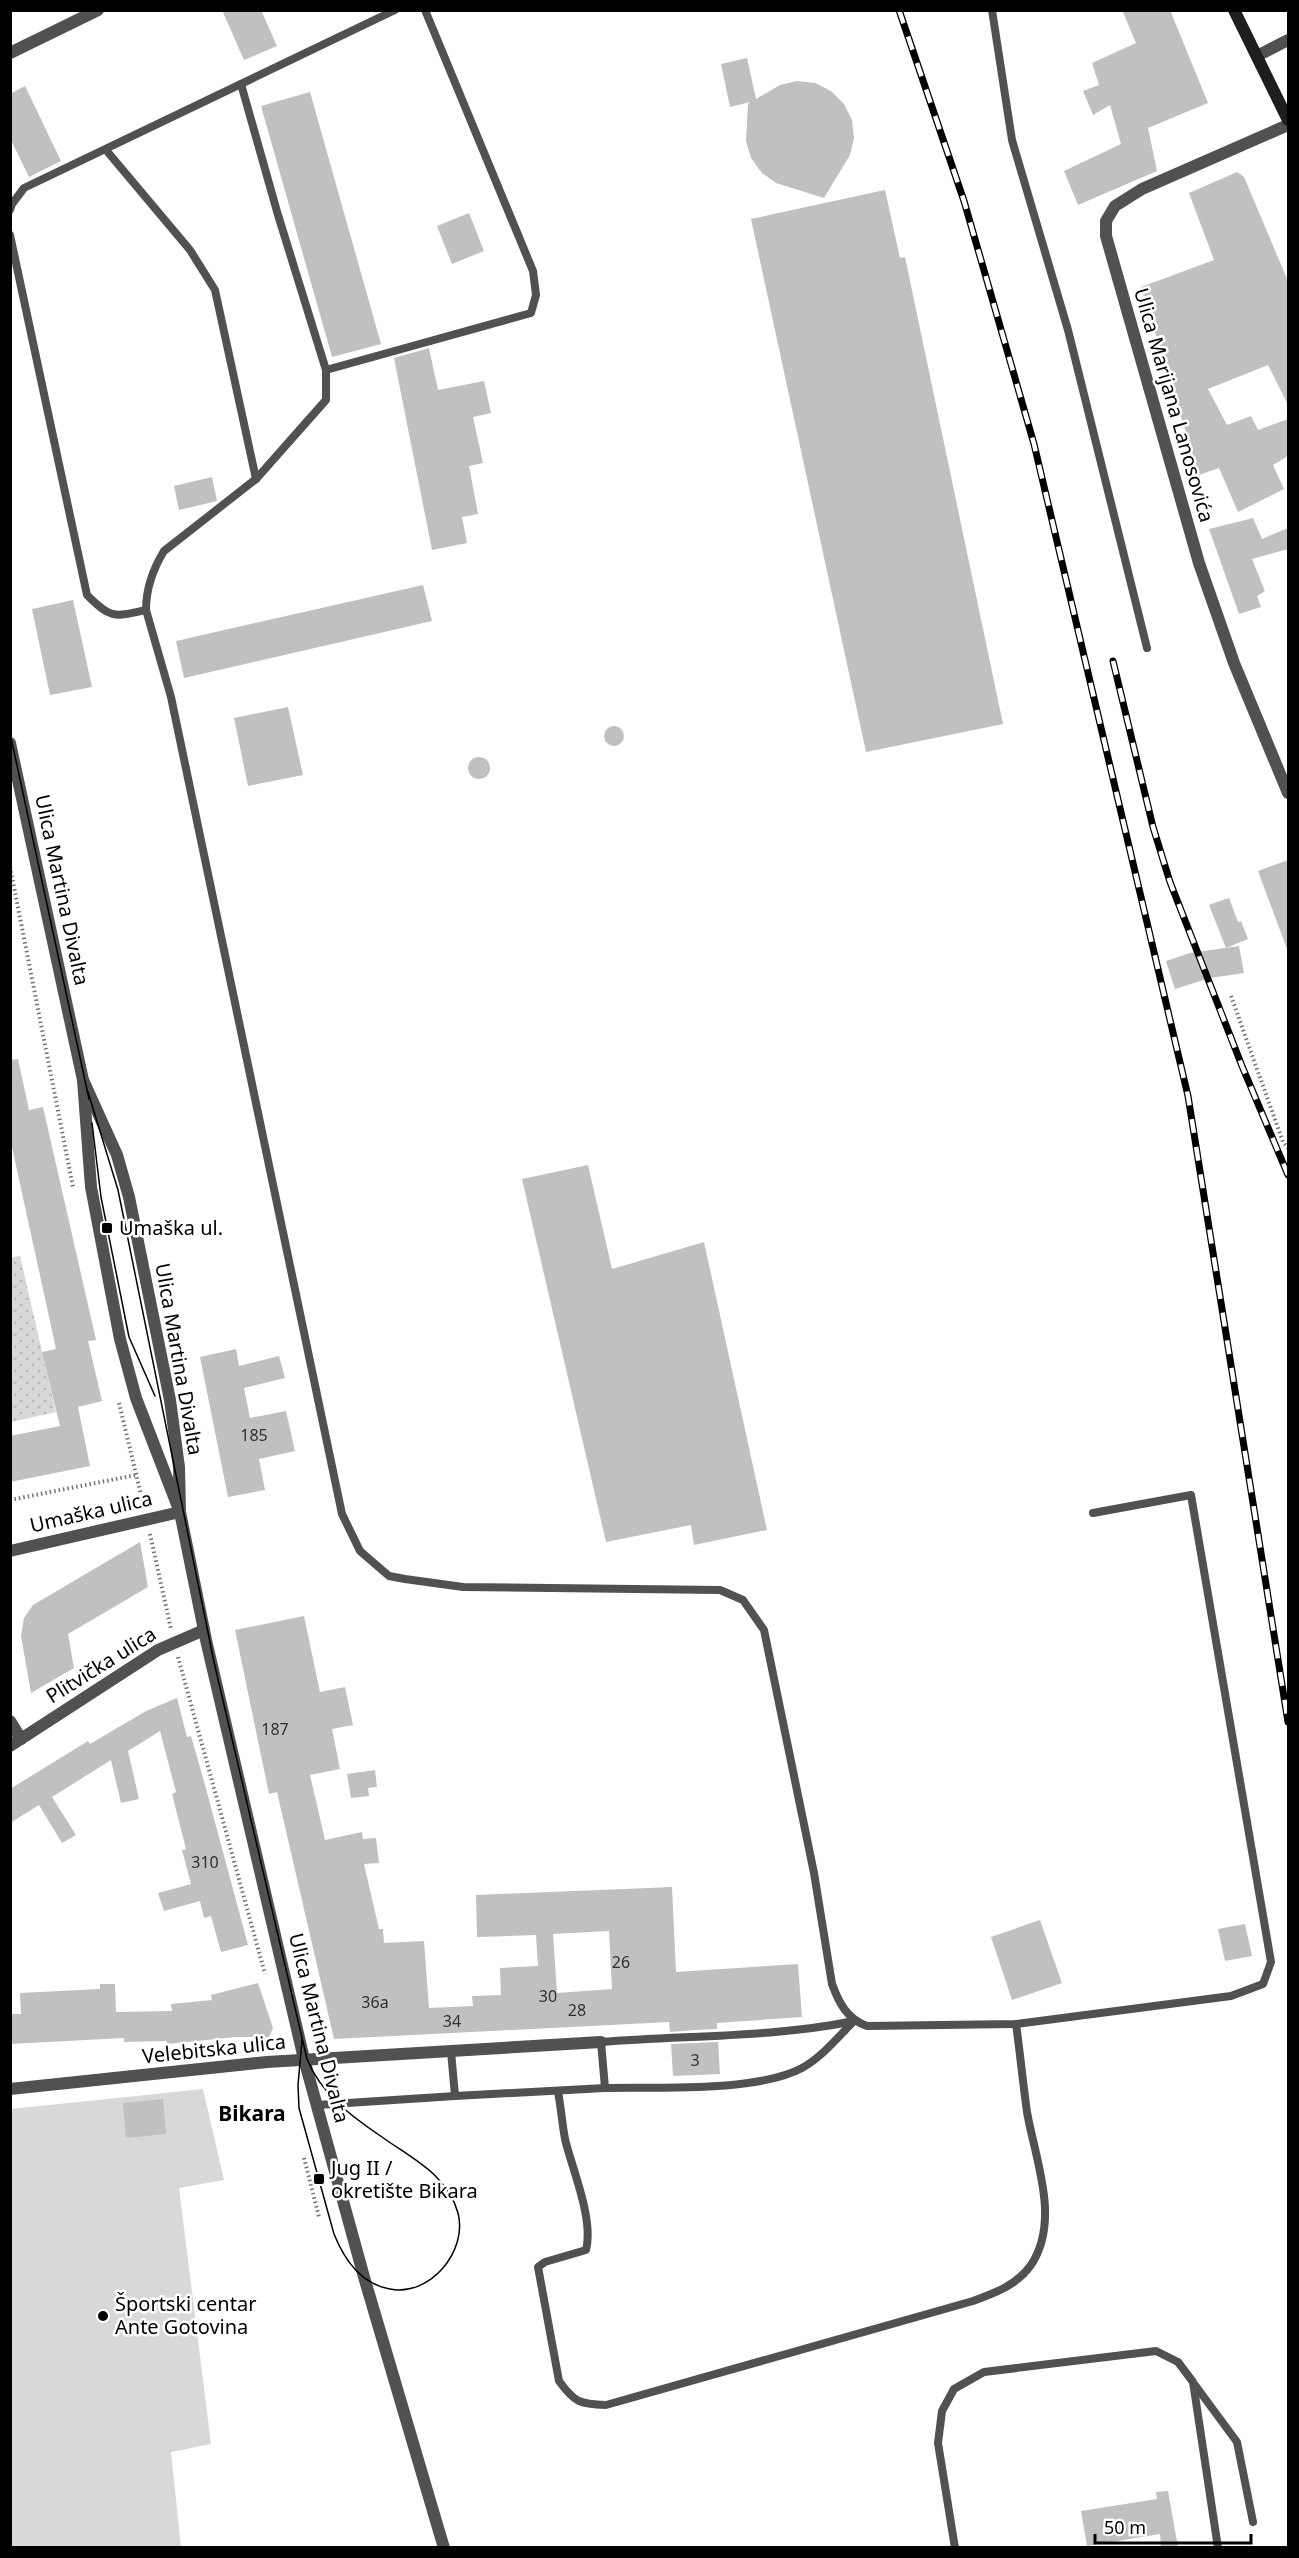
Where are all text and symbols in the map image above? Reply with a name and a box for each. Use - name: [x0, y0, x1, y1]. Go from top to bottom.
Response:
- street label: Ulica Marijana Lanosovića: [1128, 285, 1221, 525]
- street label: Ulica Martina Divalta: [29, 792, 96, 988]
- place label: Umaška ul.: [119, 1214, 223, 1241]
- marker: Umaška ul.: [100, 1221, 114, 1235]
- street label: Ulica Martina Divalta: [149, 1261, 210, 1457]
- house number: 185: [240, 1424, 268, 1446]
- street label: Umaška ulica: [27, 1484, 155, 1539]
- street label: Plitvička ulica: [41, 1620, 161, 1709]
- house number: 187: [261, 1718, 289, 1740]
- house number: 310: [191, 1851, 219, 1873]
- street label: Ulica Martina Divalta: [283, 1930, 356, 2125]
- house number: 26: [612, 1951, 630, 1973]
- house number: 30: [539, 1985, 557, 2007]
- house number: 36a: [361, 1991, 389, 2013]
- house number: 28: [568, 1999, 586, 2021]
- house number: 34: [443, 2010, 461, 2032]
- street label: Velebitska ulica: [141, 2028, 287, 2069]
- house number: 3: [690, 2049, 700, 2071]
- district label: Bikara: [218, 2099, 286, 2127]
- place label: Jug II / okretište Bikara: [329, 2154, 478, 2204]
- marker: Jug II / okretište Bikara: [312, 2172, 326, 2186]
- place label: Športski centar Ante Gotovina: [115, 2290, 256, 2340]
- marker: Športski centar Ante Gotovina: [96, 2309, 110, 2323]
- scale bar: [1095, 2507, 1251, 2545]
- text: 50 m: [1104, 2515, 1146, 2539]

